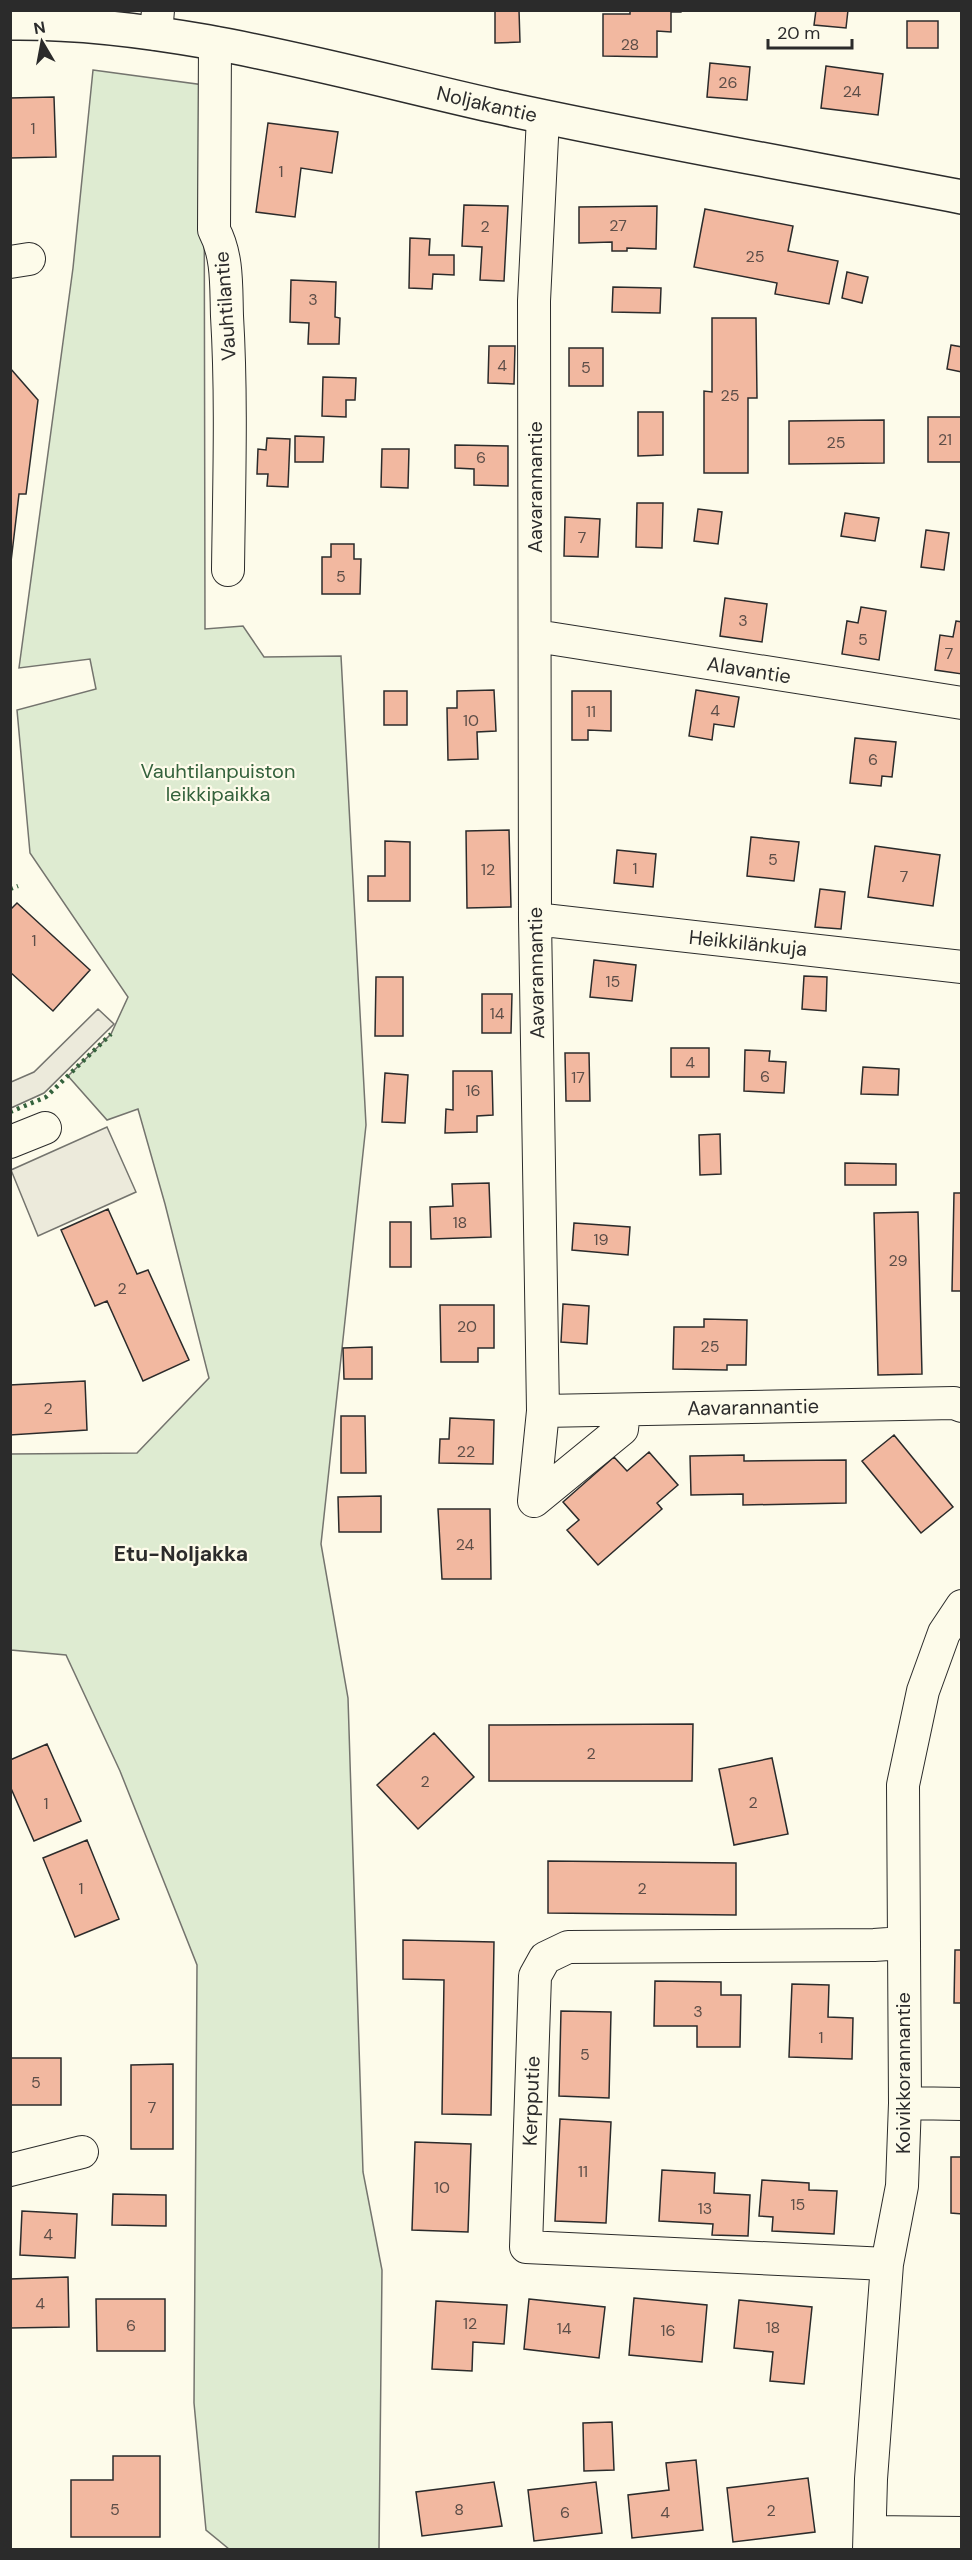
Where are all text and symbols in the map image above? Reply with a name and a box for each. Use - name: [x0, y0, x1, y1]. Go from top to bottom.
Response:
- north arrow: [12, 12, 72, 72]
- scale bar: [768, 12, 852, 50]
- text: N: [32, 16, 47, 39]
- text: 20 m: [777, 21, 820, 45]
- house number: 28: [621, 34, 639, 55]
- house number: 26: [718, 72, 738, 93]
- street label: Noljakantie: [434, 80, 540, 128]
- house number: 24: [843, 81, 862, 102]
- house number: 1: [31, 118, 36, 139]
- house number: 1: [279, 161, 284, 182]
- house number: 27: [609, 215, 627, 236]
- house number: 2: [480, 216, 490, 237]
- house number: 25: [746, 246, 764, 267]
- street label: Vauhtilantie: [208, 250, 242, 362]
- house number: 3: [308, 289, 318, 310]
- house number: 4: [497, 355, 507, 376]
- house number: 5: [581, 357, 591, 378]
- house number: 25: [721, 385, 739, 406]
- street label: Aavarannantie: [522, 421, 548, 553]
- house number: 21: [938, 429, 952, 450]
- house number: 25: [827, 432, 845, 453]
- house number: 6: [476, 447, 486, 468]
- house number: 7: [578, 527, 586, 548]
- house number: 5: [336, 566, 346, 587]
- house number: 3: [738, 610, 748, 631]
- house number: 5: [858, 629, 868, 650]
- house number: 7: [945, 643, 953, 664]
- street label: Alavantie: [705, 651, 793, 689]
- house number: 4: [710, 700, 720, 721]
- house number: 11: [586, 701, 596, 722]
- house number: 10: [463, 710, 479, 731]
- house number: 6: [868, 749, 878, 770]
- park label: Vauhtilanpuiston leikkipaikka: [141, 758, 295, 807]
- house number: 5: [768, 849, 778, 870]
- house number: 1: [633, 858, 638, 879]
- house number: 12: [481, 859, 495, 880]
- house number: 7: [900, 866, 908, 887]
- street label: Aavarannantie: [522, 907, 550, 1039]
- street label: Heikkilänkuja: [688, 924, 808, 962]
- house number: 1: [32, 930, 37, 951]
- house number: 15: [606, 971, 620, 992]
- house number: 14: [490, 1003, 505, 1024]
- house number: 4: [685, 1052, 695, 1073]
- house number: 6: [760, 1066, 770, 1087]
- house number: 17: [571, 1067, 585, 1088]
- house number: 16: [465, 1080, 481, 1101]
- house number: 18: [453, 1212, 467, 1233]
- house number: 19: [593, 1229, 609, 1250]
- house number: 29: [888, 1250, 908, 1271]
- house number: 2: [117, 1278, 127, 1299]
- house number: 20: [457, 1316, 477, 1337]
- house number: 25: [701, 1336, 719, 1357]
- street label: Aavarannantie: [687, 1393, 819, 1421]
- house number: 2: [43, 1398, 53, 1419]
- house number: 22: [457, 1441, 475, 1462]
- house number: 24: [456, 1534, 475, 1555]
- district label: Etu-Noljakka: [114, 1540, 248, 1568]
- house number: 2: [586, 1743, 596, 1764]
- house number: 2: [420, 1771, 430, 1792]
- house number: 2: [748, 1792, 758, 1813]
- house number: 1: [44, 1793, 49, 1814]
- house number: 1: [79, 1878, 84, 1899]
- house number: 2: [637, 1878, 647, 1899]
- street label: Koivikkorannantie: [890, 1992, 916, 2154]
- house number: 3: [693, 2001, 703, 2022]
- house number: 1: [819, 2027, 824, 2048]
- house number: 5: [580, 2044, 590, 2065]
- street label: Kerpputie: [516, 2055, 546, 2147]
- house number: 5: [31, 2072, 41, 2093]
- house number: 7: [148, 2097, 156, 2118]
- house number: 11: [578, 2161, 588, 2182]
- house number: 10: [434, 2177, 450, 2198]
- house number: 15: [791, 2194, 805, 2215]
- house number: 13: [698, 2198, 712, 2219]
- house number: 4: [43, 2224, 53, 2245]
- house number: 4: [35, 2293, 45, 2314]
- house number: 12: [463, 2313, 477, 2334]
- house number: 6: [126, 2315, 136, 2336]
- house number: 18: [766, 2317, 780, 2338]
- house number: 14: [557, 2318, 572, 2339]
- house number: 16: [660, 2320, 676, 2341]
- house number: 5: [110, 2499, 120, 2520]
- house number: 8: [454, 2499, 464, 2520]
- house number: 2: [766, 2500, 776, 2521]
- house number: 6: [560, 2502, 570, 2523]
- house number: 4: [660, 2502, 670, 2523]

